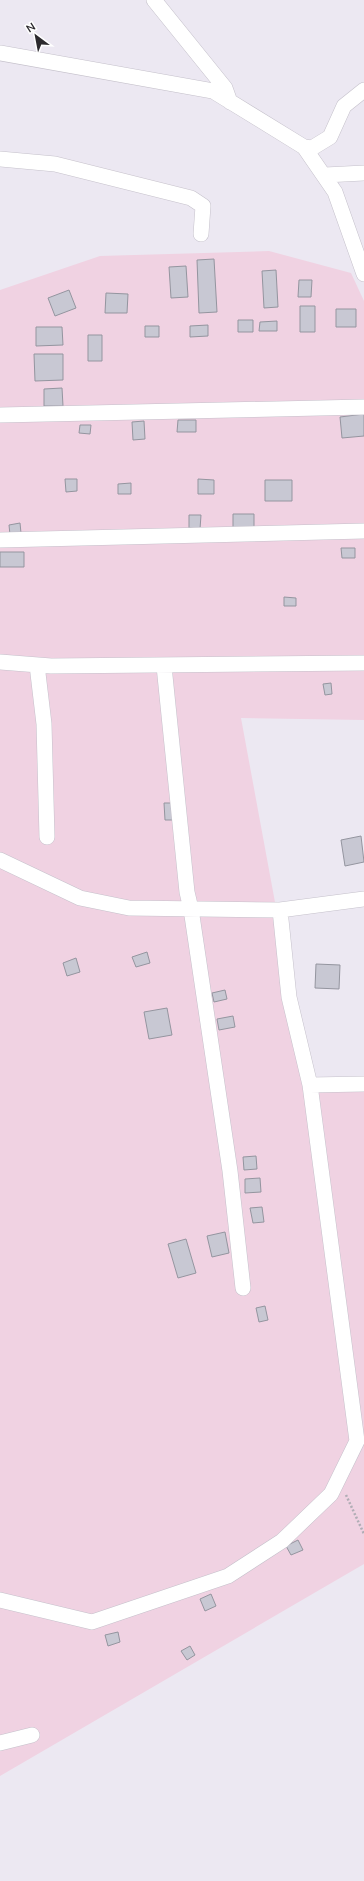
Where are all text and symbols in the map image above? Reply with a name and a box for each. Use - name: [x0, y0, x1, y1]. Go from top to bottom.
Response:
- north arrow: [16, 16, 56, 56]
- text: N: [23, 19, 38, 36]

